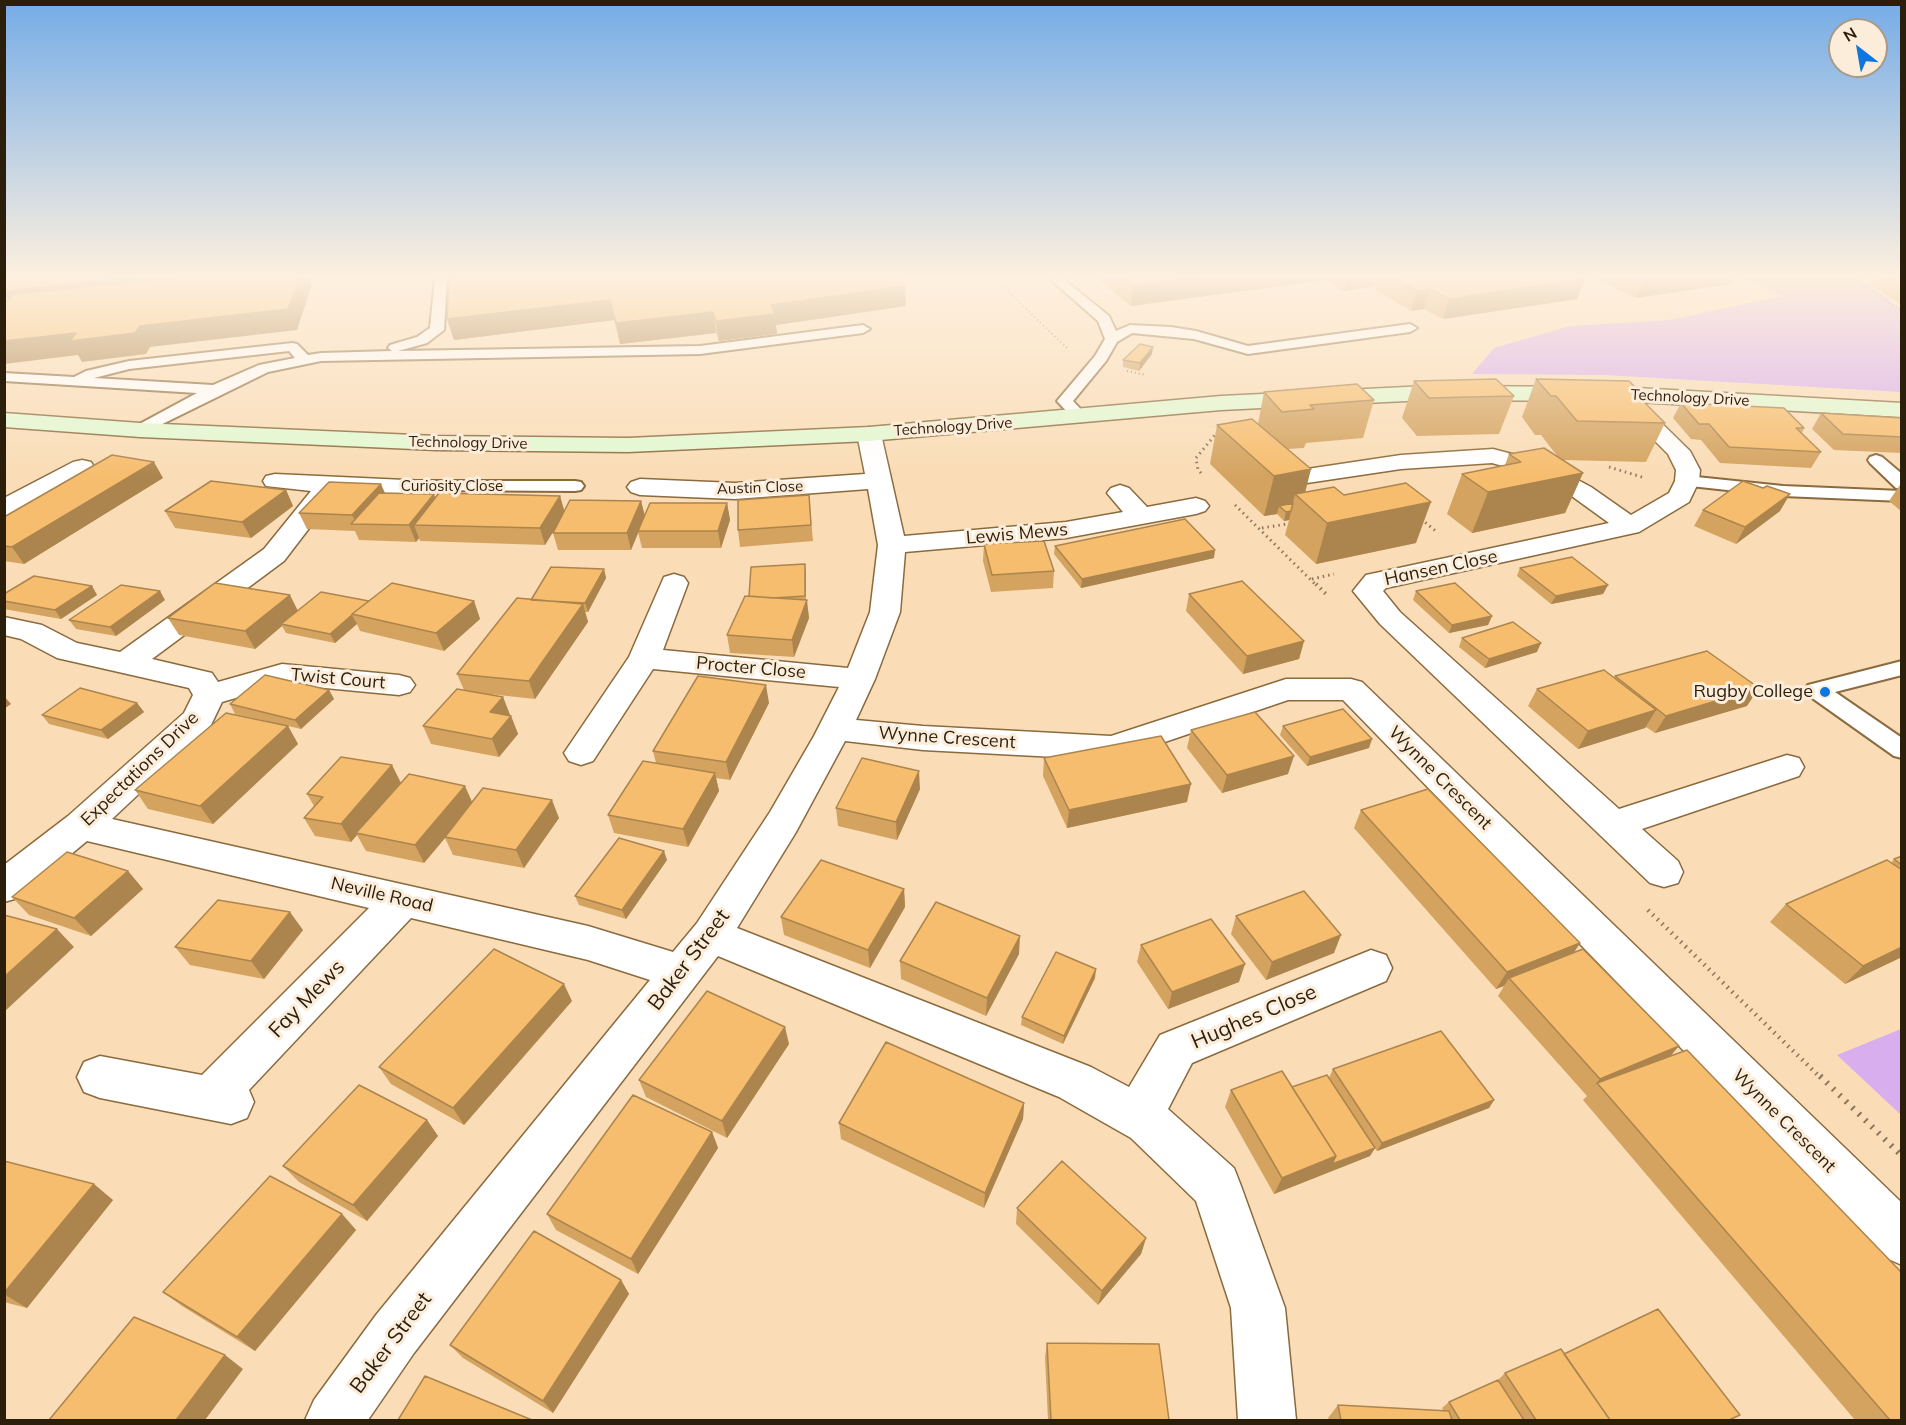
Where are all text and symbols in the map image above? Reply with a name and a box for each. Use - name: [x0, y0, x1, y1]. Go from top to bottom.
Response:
- north arrow: [1828, 18, 1888, 78]
- text: N: [1839, 23, 1860, 46]
- street label: Technology Drive: [1630, 386, 1750, 410]
- street label: Technology Drive: [893, 414, 1013, 440]
- street label: Technology Drive: [408, 433, 528, 453]
- street label: Curiosity Close: [401, 477, 503, 495]
- street label: Austin Close: [716, 477, 804, 499]
- street label: Lewis Mews: [965, 519, 1069, 549]
- street label: Hansen Close: [1383, 546, 1499, 590]
- street label: Procter Close: [695, 652, 807, 684]
- street label: Twist Court: [290, 664, 386, 694]
- place label: Rugby College: [1693, 681, 1813, 703]
- marker: Rugby College: [1818, 685, 1832, 699]
- street label: Expectations Drive: [77, 707, 203, 831]
- street label: Wynne Crescent: [878, 722, 1016, 754]
- street label: Wynne Crescent: [1384, 722, 1496, 834]
- street label: Neville Road: [329, 873, 435, 917]
- street label: Baker Street: [643, 904, 735, 1016]
- street label: Fay Mews: [264, 955, 350, 1043]
- street label: Hughes Close: [1188, 979, 1320, 1055]
- street label: Wynne Crescent: [1728, 1065, 1840, 1177]
- street label: Baker Street: [345, 1287, 437, 1399]

